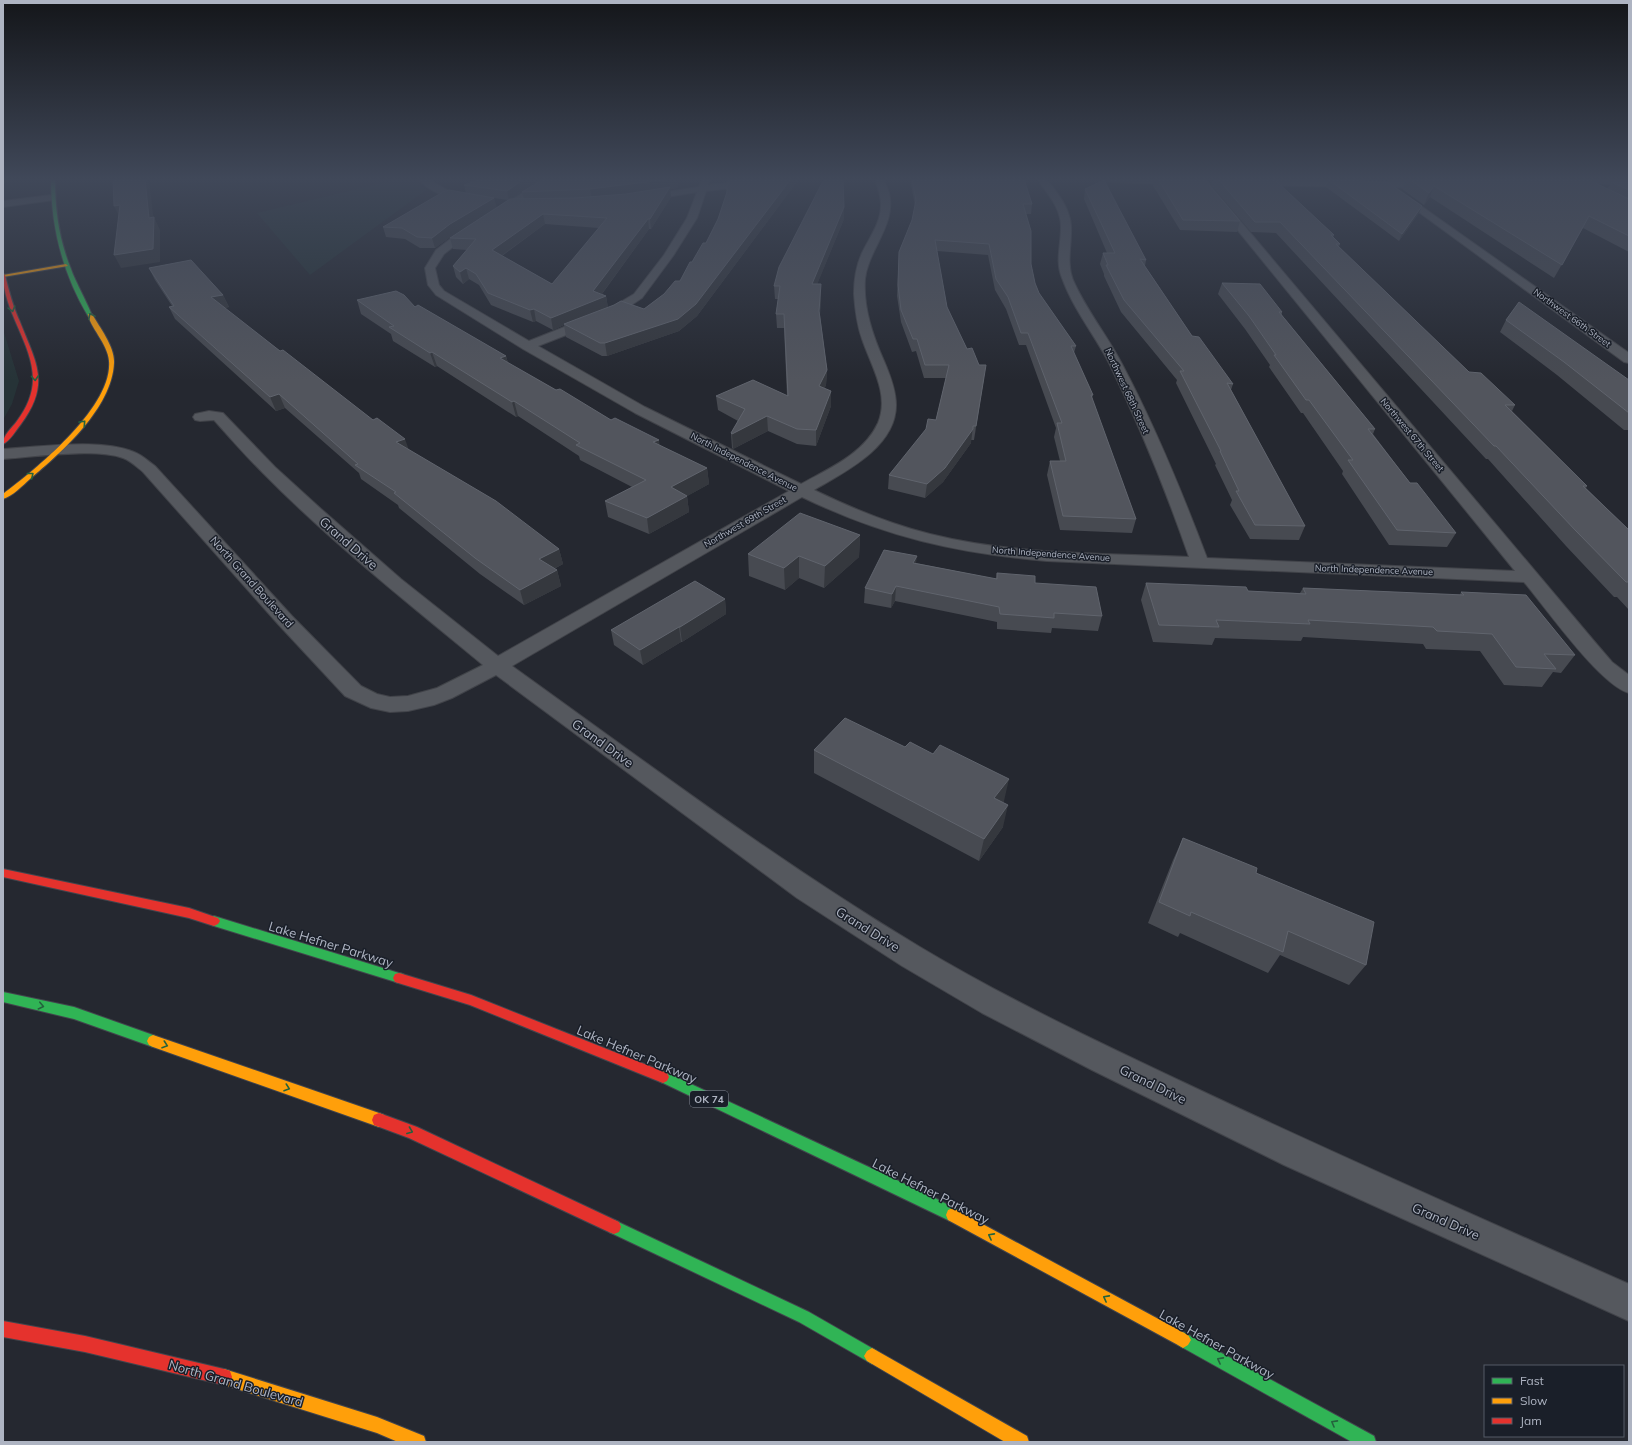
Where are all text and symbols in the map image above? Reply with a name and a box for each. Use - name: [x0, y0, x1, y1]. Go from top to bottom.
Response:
- street label: Northwest 66th Street: [1532, 286, 1613, 349]
- one-way arrow: [8, 305, 16, 312]
- one-way arrow: [88, 313, 95, 320]
- street label: Northwest 68th Street: [1103, 346, 1152, 435]
- one-way arrow: [30, 375, 39, 381]
- street label: Northwest 67th Street: [1378, 396, 1446, 474]
- one-way arrow: [78, 420, 86, 428]
- street label: North Independence Avenue: [689, 430, 799, 493]
- one-way arrow: [26, 473, 33, 480]
- street label: Northwest 69th Street: [702, 494, 788, 550]
- street label: Grand Drive: [317, 513, 381, 573]
- street label: North Grand Boulevard: [207, 533, 297, 631]
- street label: North Independence Avenue: [992, 544, 1110, 563]
- street label: North Independence Avenue: [1315, 562, 1433, 577]
- street label: Grand Drive: [569, 715, 637, 771]
- street label: Grand Drive: [833, 903, 903, 955]
- street label: Lake Hefner Parkway: [267, 917, 395, 971]
- one-way arrow: [38, 1001, 44, 1009]
- street label: Lake Hefner Parkway: [574, 1021, 700, 1087]
- one-way arrow: [161, 1040, 168, 1049]
- street label: Grand Drive: [1117, 1061, 1189, 1107]
- one-way arrow: [284, 1084, 291, 1092]
- road number: OK 74: [690, 1091, 728, 1107]
- one-way arrow: [406, 1127, 413, 1135]
- street label: Lake Hefner Parkway: [870, 1155, 992, 1227]
- street label: Grand Drive: [1410, 1199, 1482, 1243]
- one-way arrow: [988, 1234, 995, 1241]
- one-way arrow: [1102, 1296, 1110, 1303]
- street label: Lake Hefner Parkway: [1157, 1306, 1277, 1382]
- street label: North Grand Boulevard: [167, 1356, 305, 1410]
- one-way arrow: [1217, 1357, 1224, 1365]
- legend: [1484, 1365, 1624, 1437]
- text: Fast: [1520, 1373, 1544, 1388]
- text: Slow: [1520, 1393, 1548, 1408]
- text: Jam: [1520, 1413, 1542, 1428]
- one-way arrow: [1331, 1420, 1338, 1428]

